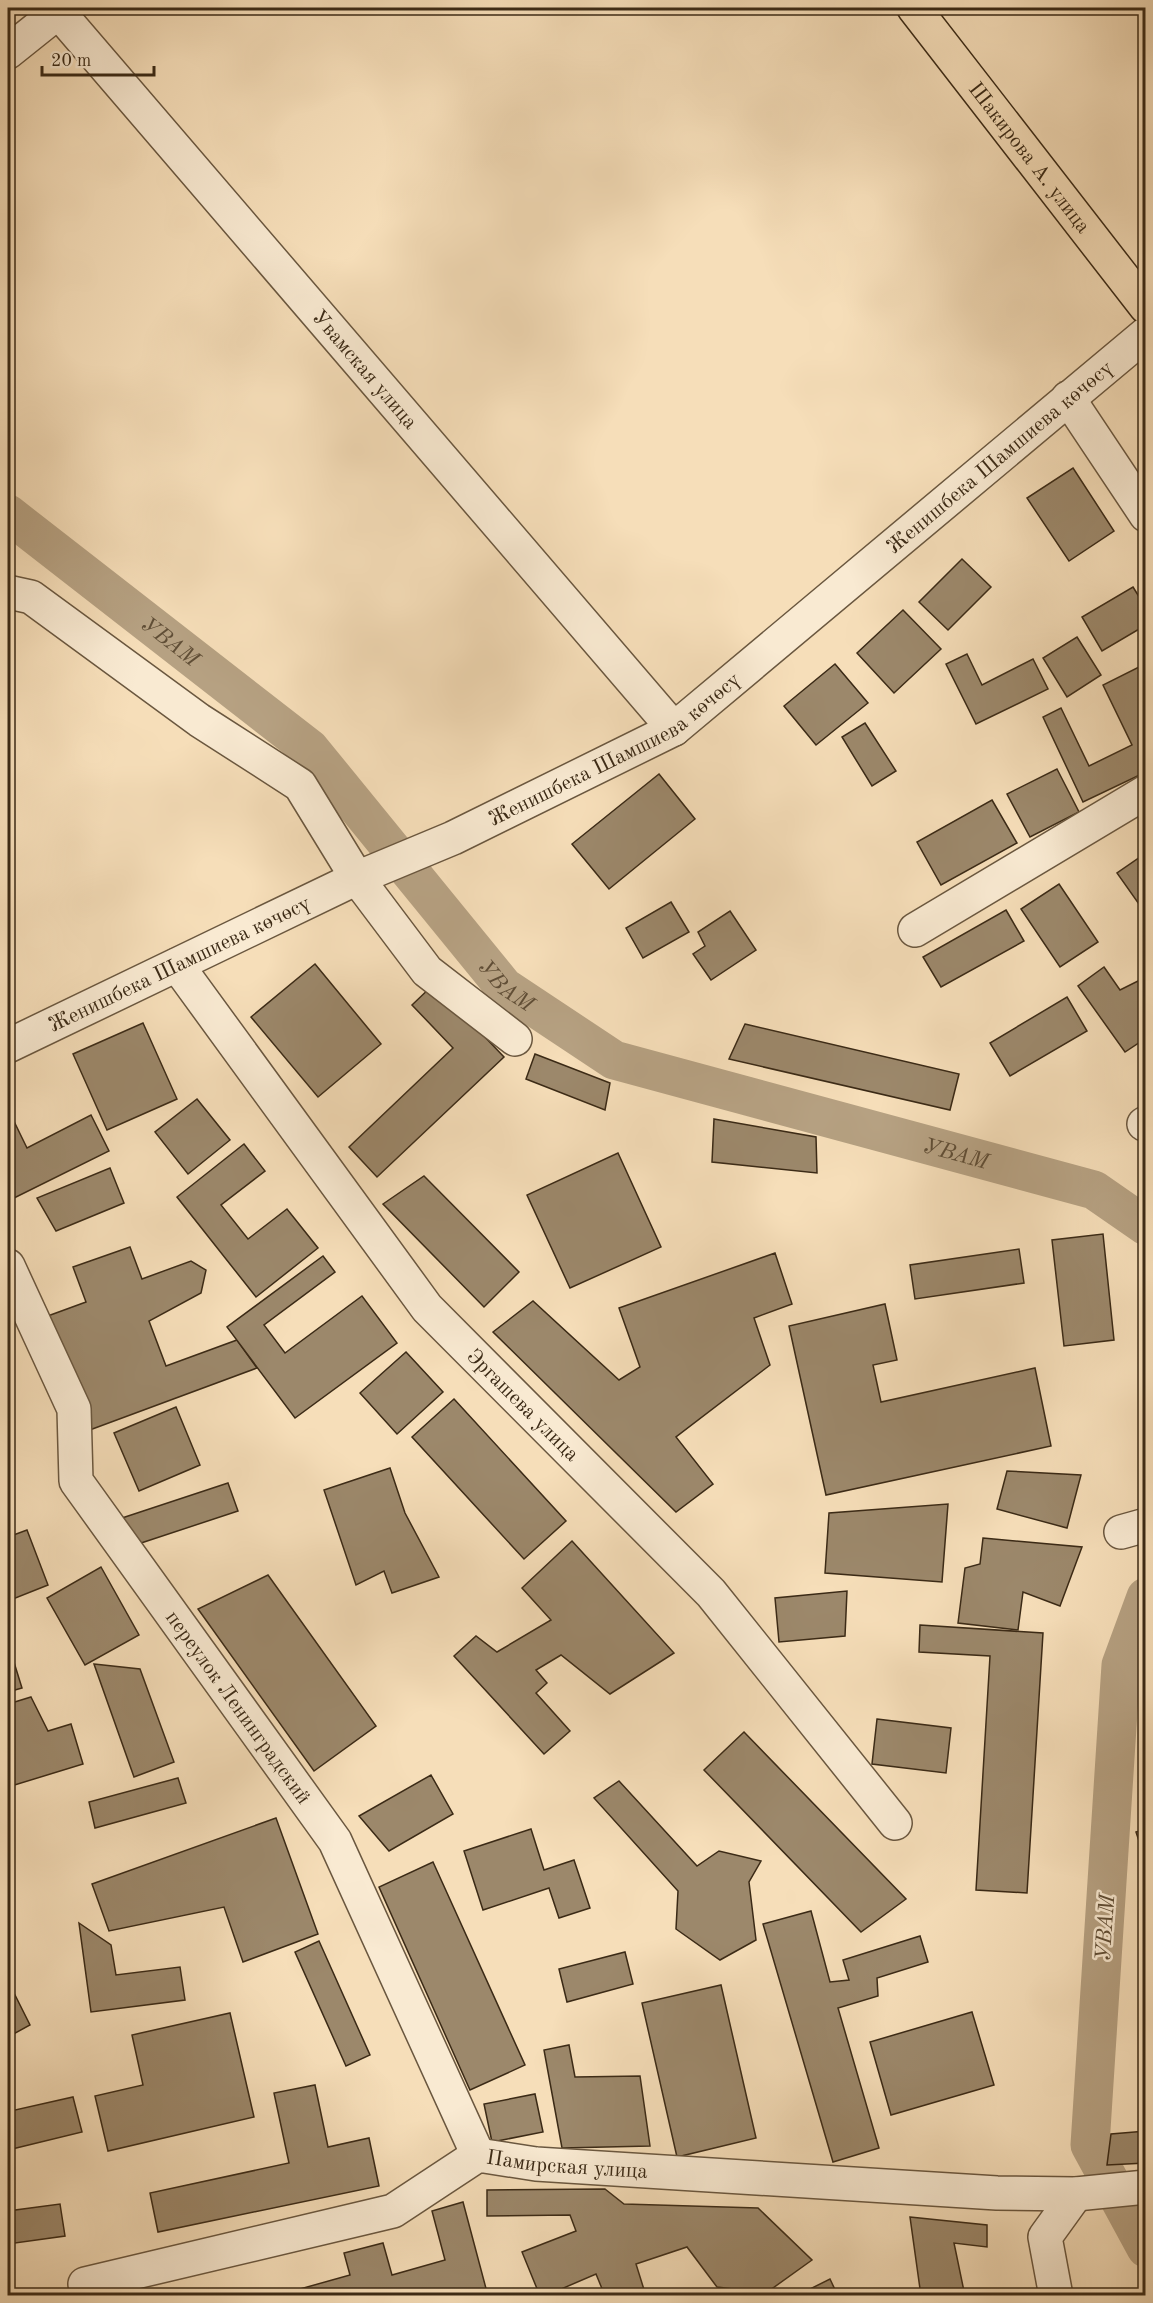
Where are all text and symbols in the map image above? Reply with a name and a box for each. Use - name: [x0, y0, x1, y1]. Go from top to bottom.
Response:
- scale bar: [42, 39, 154, 77]
- text: 20 m: [51, 52, 91, 70]
- street label: Шакирова А. улица: [964, 79, 1094, 238]
- street label: Увамская улица: [307, 307, 421, 434]
- street label: Женишбека Шамшиева көчөсү: [883, 357, 1117, 558]
- water label: УВАМ: [136, 613, 205, 673]
- street label: Женишбека Шамшиева көчөсү: [486, 669, 745, 831]
- street label: Женишбека Шамшиева көчөсү: [46, 893, 314, 1037]
- water label: УВАМ: [473, 955, 539, 1018]
- water label: УВАМ: [920, 1135, 993, 1175]
- street label: Эргашева улица: [462, 1346, 582, 1466]
- street label: переулок Ленинградский: [161, 1607, 314, 1808]
- water label: УВАМ: [1093, 1891, 1119, 1962]
- street label: Памирская улица: [485, 2147, 648, 2183]

